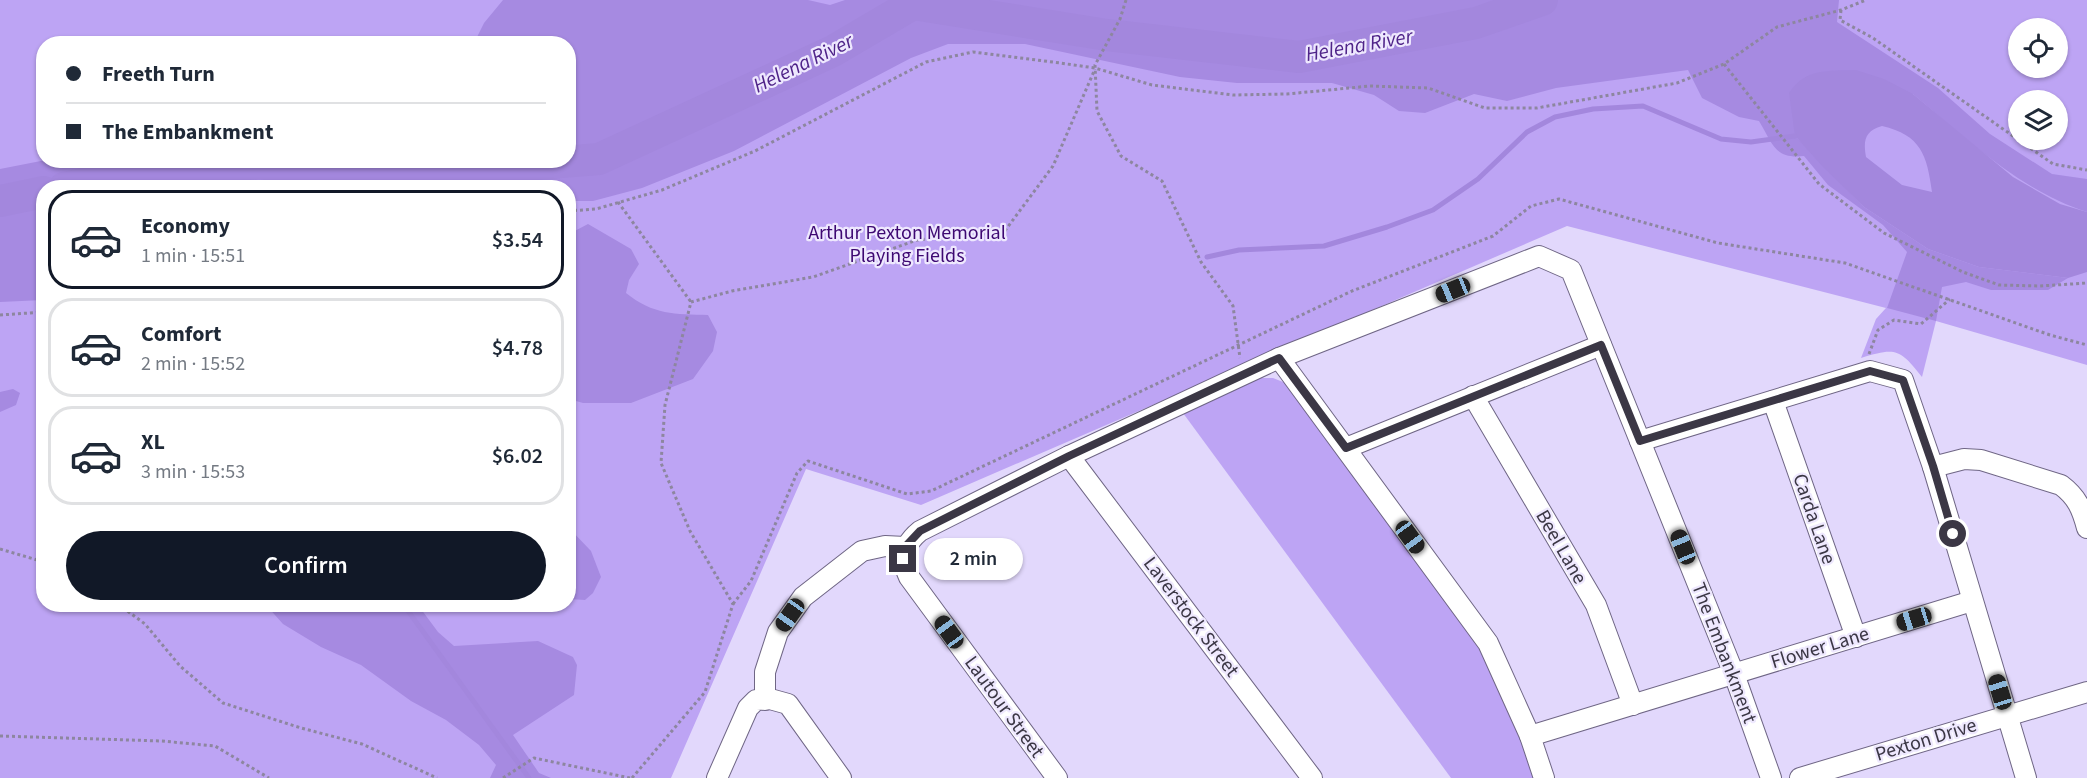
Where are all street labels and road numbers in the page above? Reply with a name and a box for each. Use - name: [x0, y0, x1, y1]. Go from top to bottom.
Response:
- street label: Carda Lane: [1785, 470, 1843, 568]
- street label: Beel Lane: [1529, 505, 1594, 589]
- street label: Laverstock Street: [1136, 551, 1246, 683]
- street label: The Embankment: [1684, 579, 1764, 728]
- street label: Flower Lane: [1767, 620, 1873, 676]
- street label: Lautour Street: [957, 650, 1051, 764]
- street label: Pexton Drive: [1872, 711, 1980, 769]

